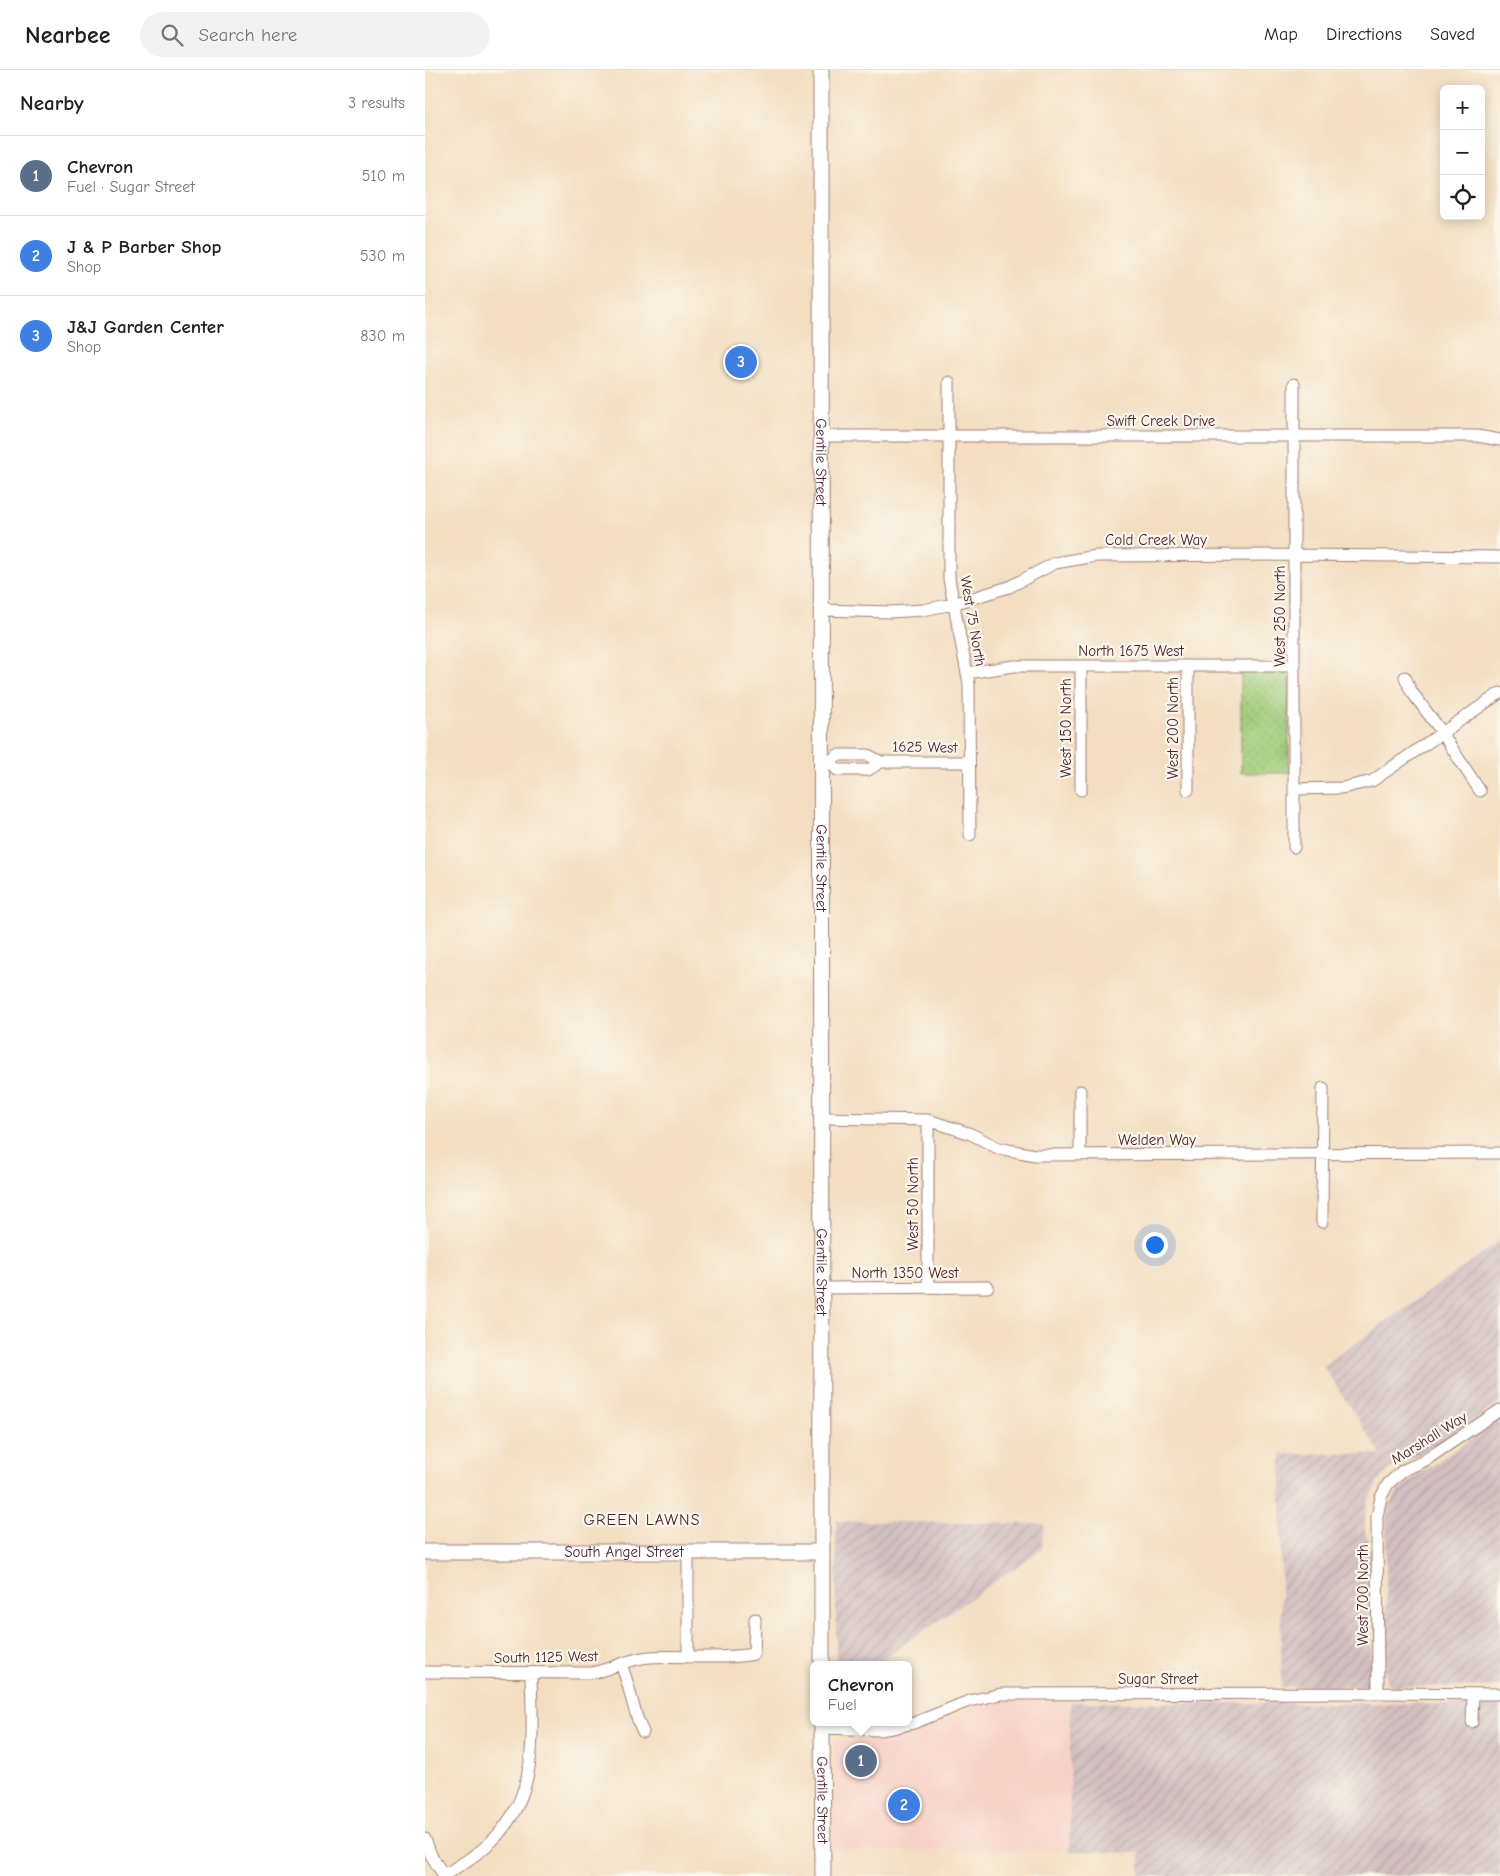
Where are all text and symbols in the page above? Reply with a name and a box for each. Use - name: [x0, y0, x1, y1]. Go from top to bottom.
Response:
- search box: [140, 12, 490, 57]
- text: Nearbee: [25, 21, 110, 49]
- icon: search: [158, 21, 186, 49]
- text: Search here: [198, 24, 297, 46]
- text: Map: [1264, 24, 1298, 45]
- text: Directions: [1326, 24, 1402, 45]
- text: Saved: [1430, 24, 1475, 45]
- map controls: [1440, 85, 1485, 220]
- button: +: [1440, 85, 1485, 130]
- text: Nearby: [20, 91, 84, 115]
- text: 3 results: [348, 94, 405, 112]
- button: −: [1440, 130, 1485, 175]
- text: Chevron: [67, 156, 133, 178]
- text: 1: [33, 167, 39, 185]
- text: 510 m: [362, 167, 405, 185]
- button: locate: [1440, 175, 1485, 220]
- text: Fuel · Sugar Street: [67, 178, 195, 196]
- text: J & P Barber Shop: [67, 236, 221, 258]
- text: 2: [32, 247, 40, 265]
- text: 530 m: [360, 247, 405, 265]
- text: Shop: [67, 258, 101, 276]
- text: J&J Garden Center: [67, 316, 224, 338]
- text: 3: [32, 327, 40, 345]
- text: 830 m: [360, 327, 405, 345]
- text: Shop: [67, 338, 101, 356]
- pin: 3: [725, 343, 757, 381]
- street label: Swift Creek Drive: [1107, 412, 1216, 430]
- street label: Gentile Street: [812, 418, 830, 507]
- street label: Cold Creek Way: [1105, 531, 1207, 549]
- street label: West 250 North: [1271, 565, 1289, 667]
- street label: West 75 North: [956, 574, 990, 668]
- street label: North 1675 West: [1078, 642, 1184, 660]
- street label: West 200 North: [1164, 677, 1182, 779]
- street label: West 150 North: [1057, 678, 1075, 778]
- street label: 1625 West: [892, 737, 958, 757]
- street label: Gentile Street: [812, 824, 831, 913]
- street label: Welden Way: [1118, 1131, 1196, 1149]
- street label: West 50 North: [904, 1157, 922, 1251]
- street label: Gentile Street: [813, 1228, 831, 1317]
- your location: [1142, 1232, 1168, 1258]
- street label: North 1350 West: [852, 1264, 959, 1282]
- street label: Marshall Way: [1388, 1407, 1471, 1468]
- district label: GREEN LAWNS: [584, 1511, 700, 1529]
- street label: South Angel Street: [564, 1543, 685, 1561]
- street label: West 700 North: [1354, 1544, 1372, 1646]
- street label: South 1125 West: [494, 1647, 599, 1667]
- popup: [810, 1661, 912, 1726]
- street label: Sugar Street: [1118, 1670, 1199, 1688]
- text: Chevron: [828, 1674, 894, 1696]
- text: Fuel: [828, 1696, 857, 1714]
- pin: 1: [845, 1742, 877, 1780]
- street label: Gentile Street: [813, 1756, 832, 1845]
- pin: 2: [888, 1786, 920, 1824]

